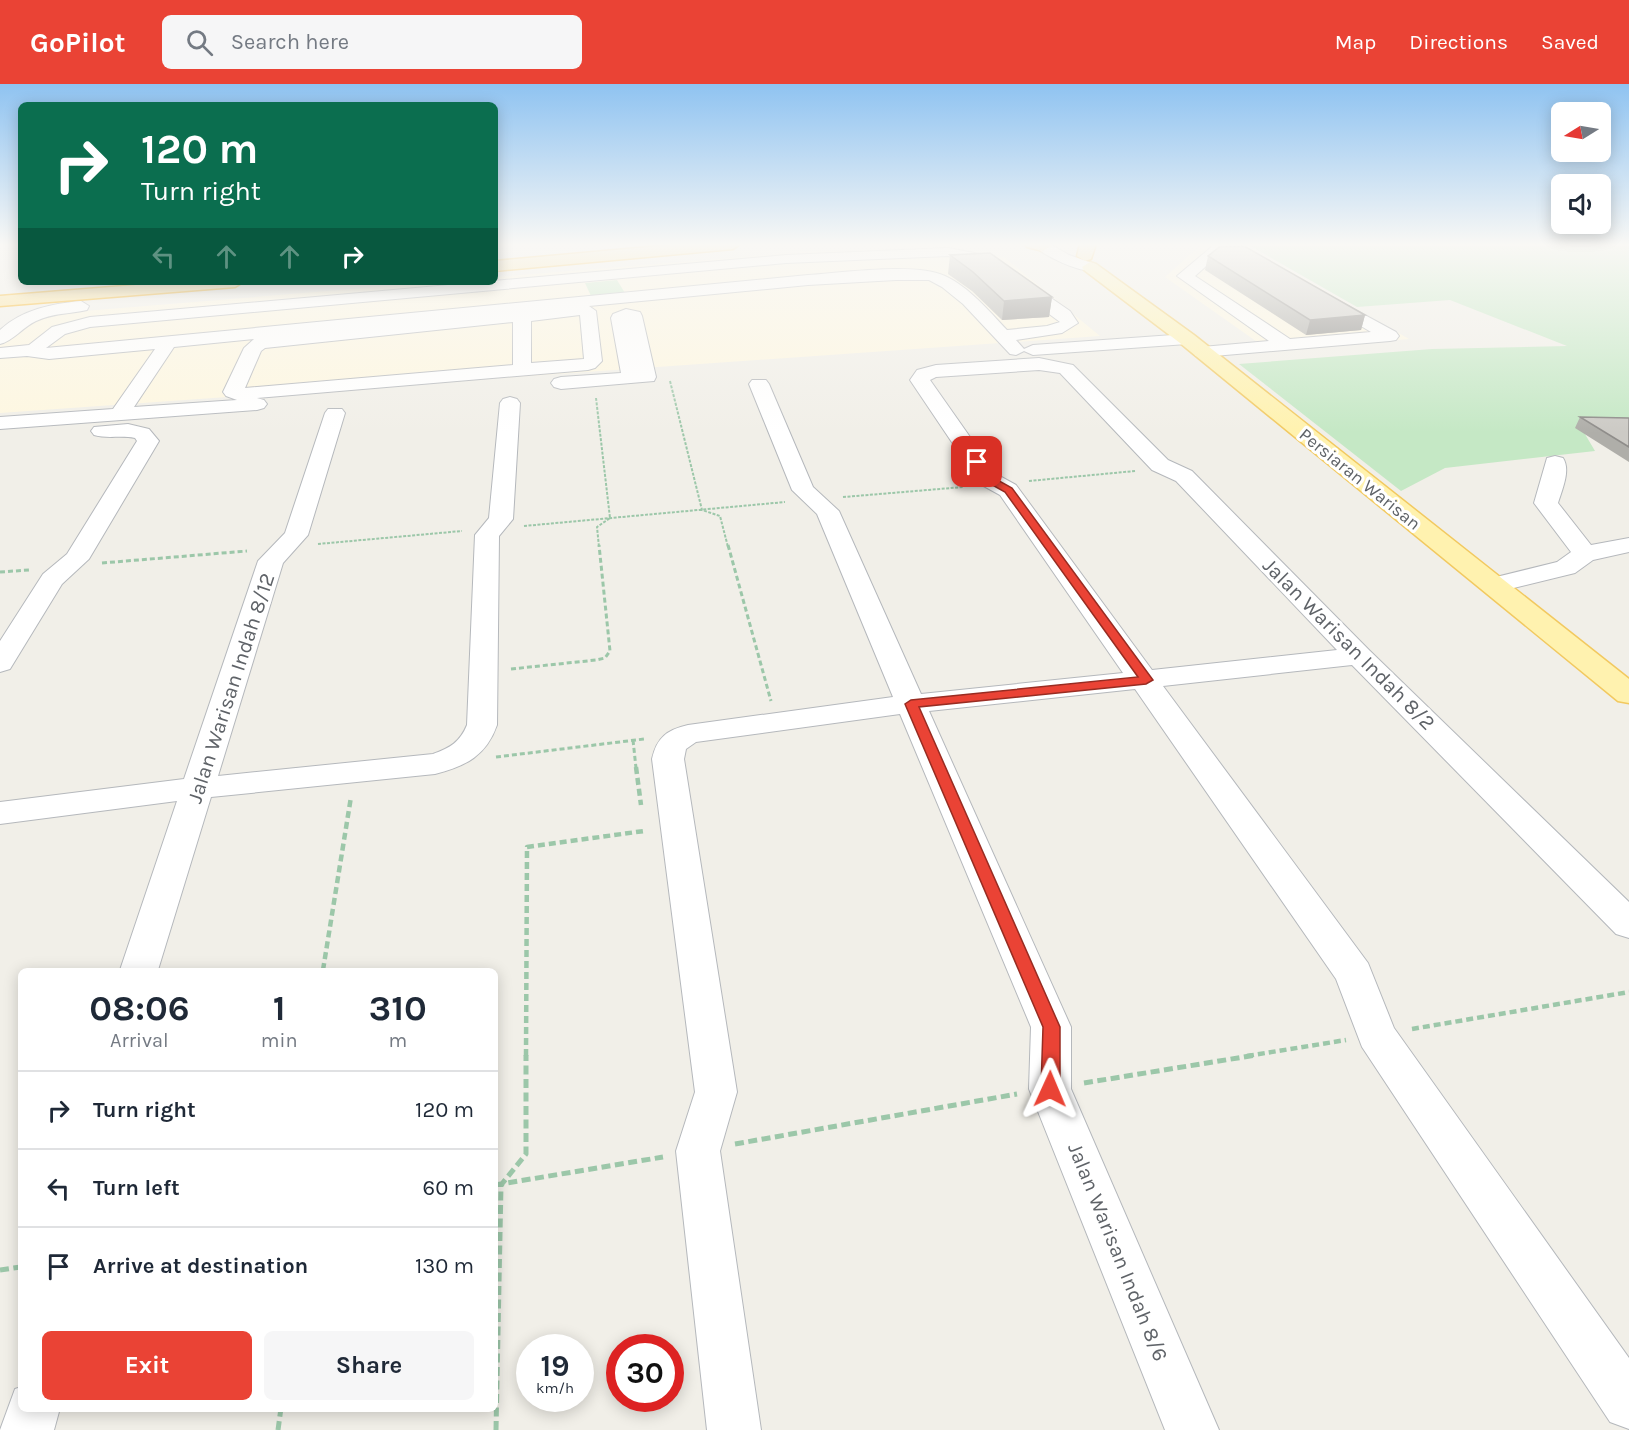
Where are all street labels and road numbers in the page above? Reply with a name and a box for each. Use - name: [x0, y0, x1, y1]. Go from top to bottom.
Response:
- street label: Persiaran Warisan: [1295, 423, 1425, 535]
- street label: Jalan Warisan Indah 8/2: [1258, 553, 1440, 735]
- street label: Jalan Warisan Indah 8/12: [182, 570, 280, 806]
- street label: Jalan Warisan Indah 8/6: [1063, 1139, 1173, 1365]

